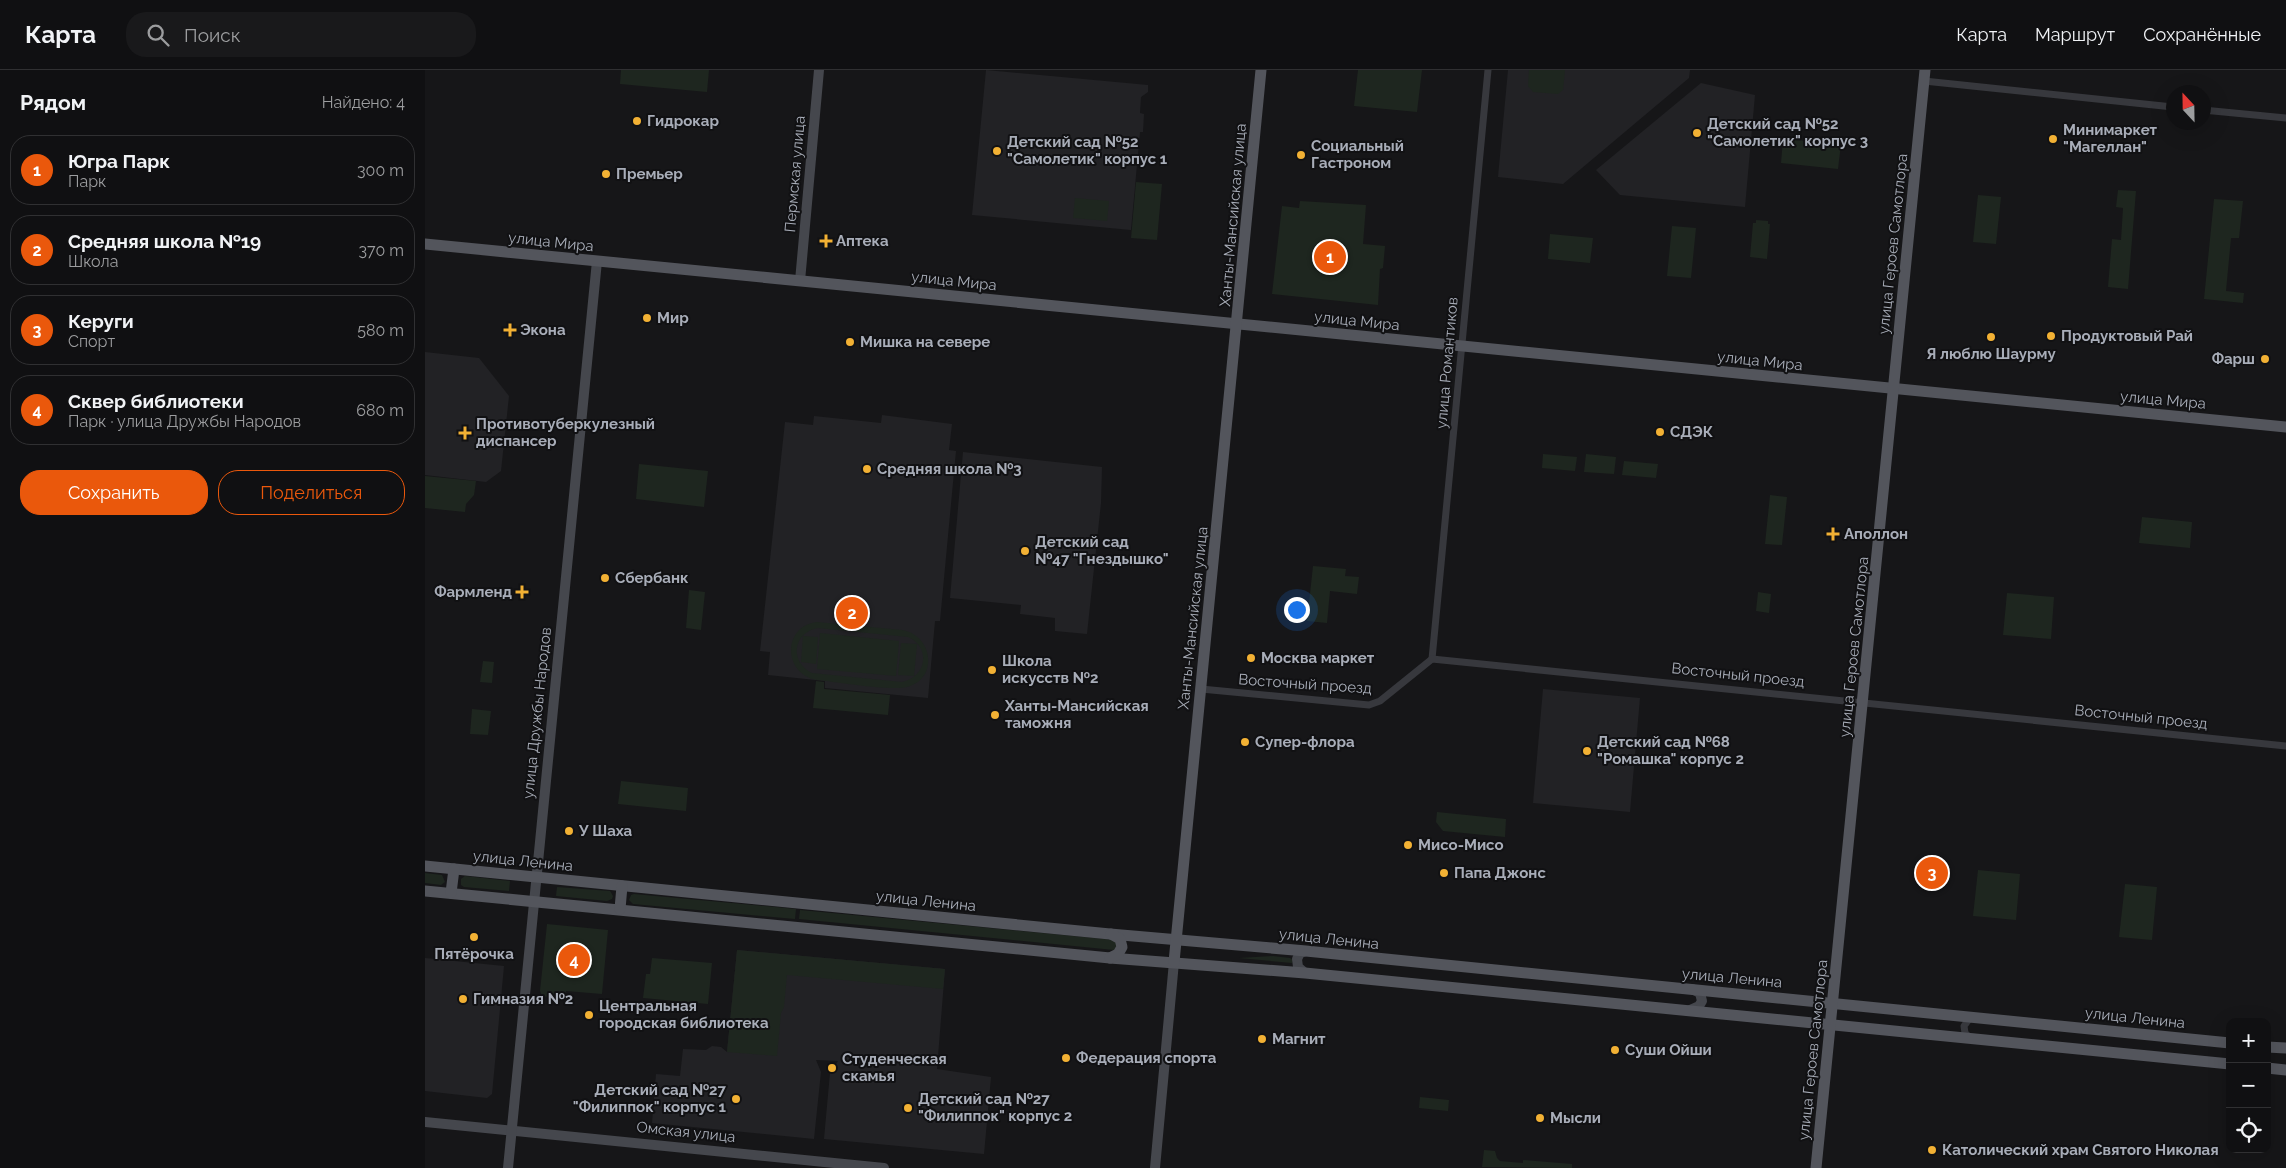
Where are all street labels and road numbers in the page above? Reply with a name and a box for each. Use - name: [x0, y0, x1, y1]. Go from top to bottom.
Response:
- street label: Пермская улица: [781, 115, 809, 233]
- street label: Ханты-Мансийская улица: [1216, 123, 1250, 307]
- street label: улица Героев Самотлора: [1875, 153, 1911, 335]
- street label: улица Мира: [507, 229, 595, 255]
- street label: улица Мира: [910, 268, 998, 294]
- street label: улица Романтиков: [1432, 296, 1462, 430]
- street label: улица Мира: [1313, 308, 1401, 334]
- street label: улица Мира: [1716, 348, 1804, 374]
- street label: улица Мира: [2119, 387, 2207, 413]
- street label: Ханты-Мансийская улица: [1174, 526, 1212, 710]
- street label: улица Героев Самотлора: [1836, 556, 1872, 738]
- street label: улица Дружбы Народов: [519, 626, 555, 800]
- street label: Восточный проезд: [1671, 659, 1806, 691]
- street label: Восточный проезд: [1238, 670, 1373, 698]
- street label: Восточный проезд: [2074, 701, 2209, 733]
- street label: улица Ленина: [472, 847, 574, 875]
- street label: улица Ленина: [875, 887, 977, 915]
- street label: улица Ленина: [1278, 925, 1380, 953]
- street label: улица Героев Самотлора: [1795, 959, 1831, 1141]
- street label: улица Ленина: [1681, 965, 1783, 991]
- street label: улица Ленина: [2084, 1004, 2186, 1032]
- street label: Омская улица: [636, 1118, 736, 1146]

